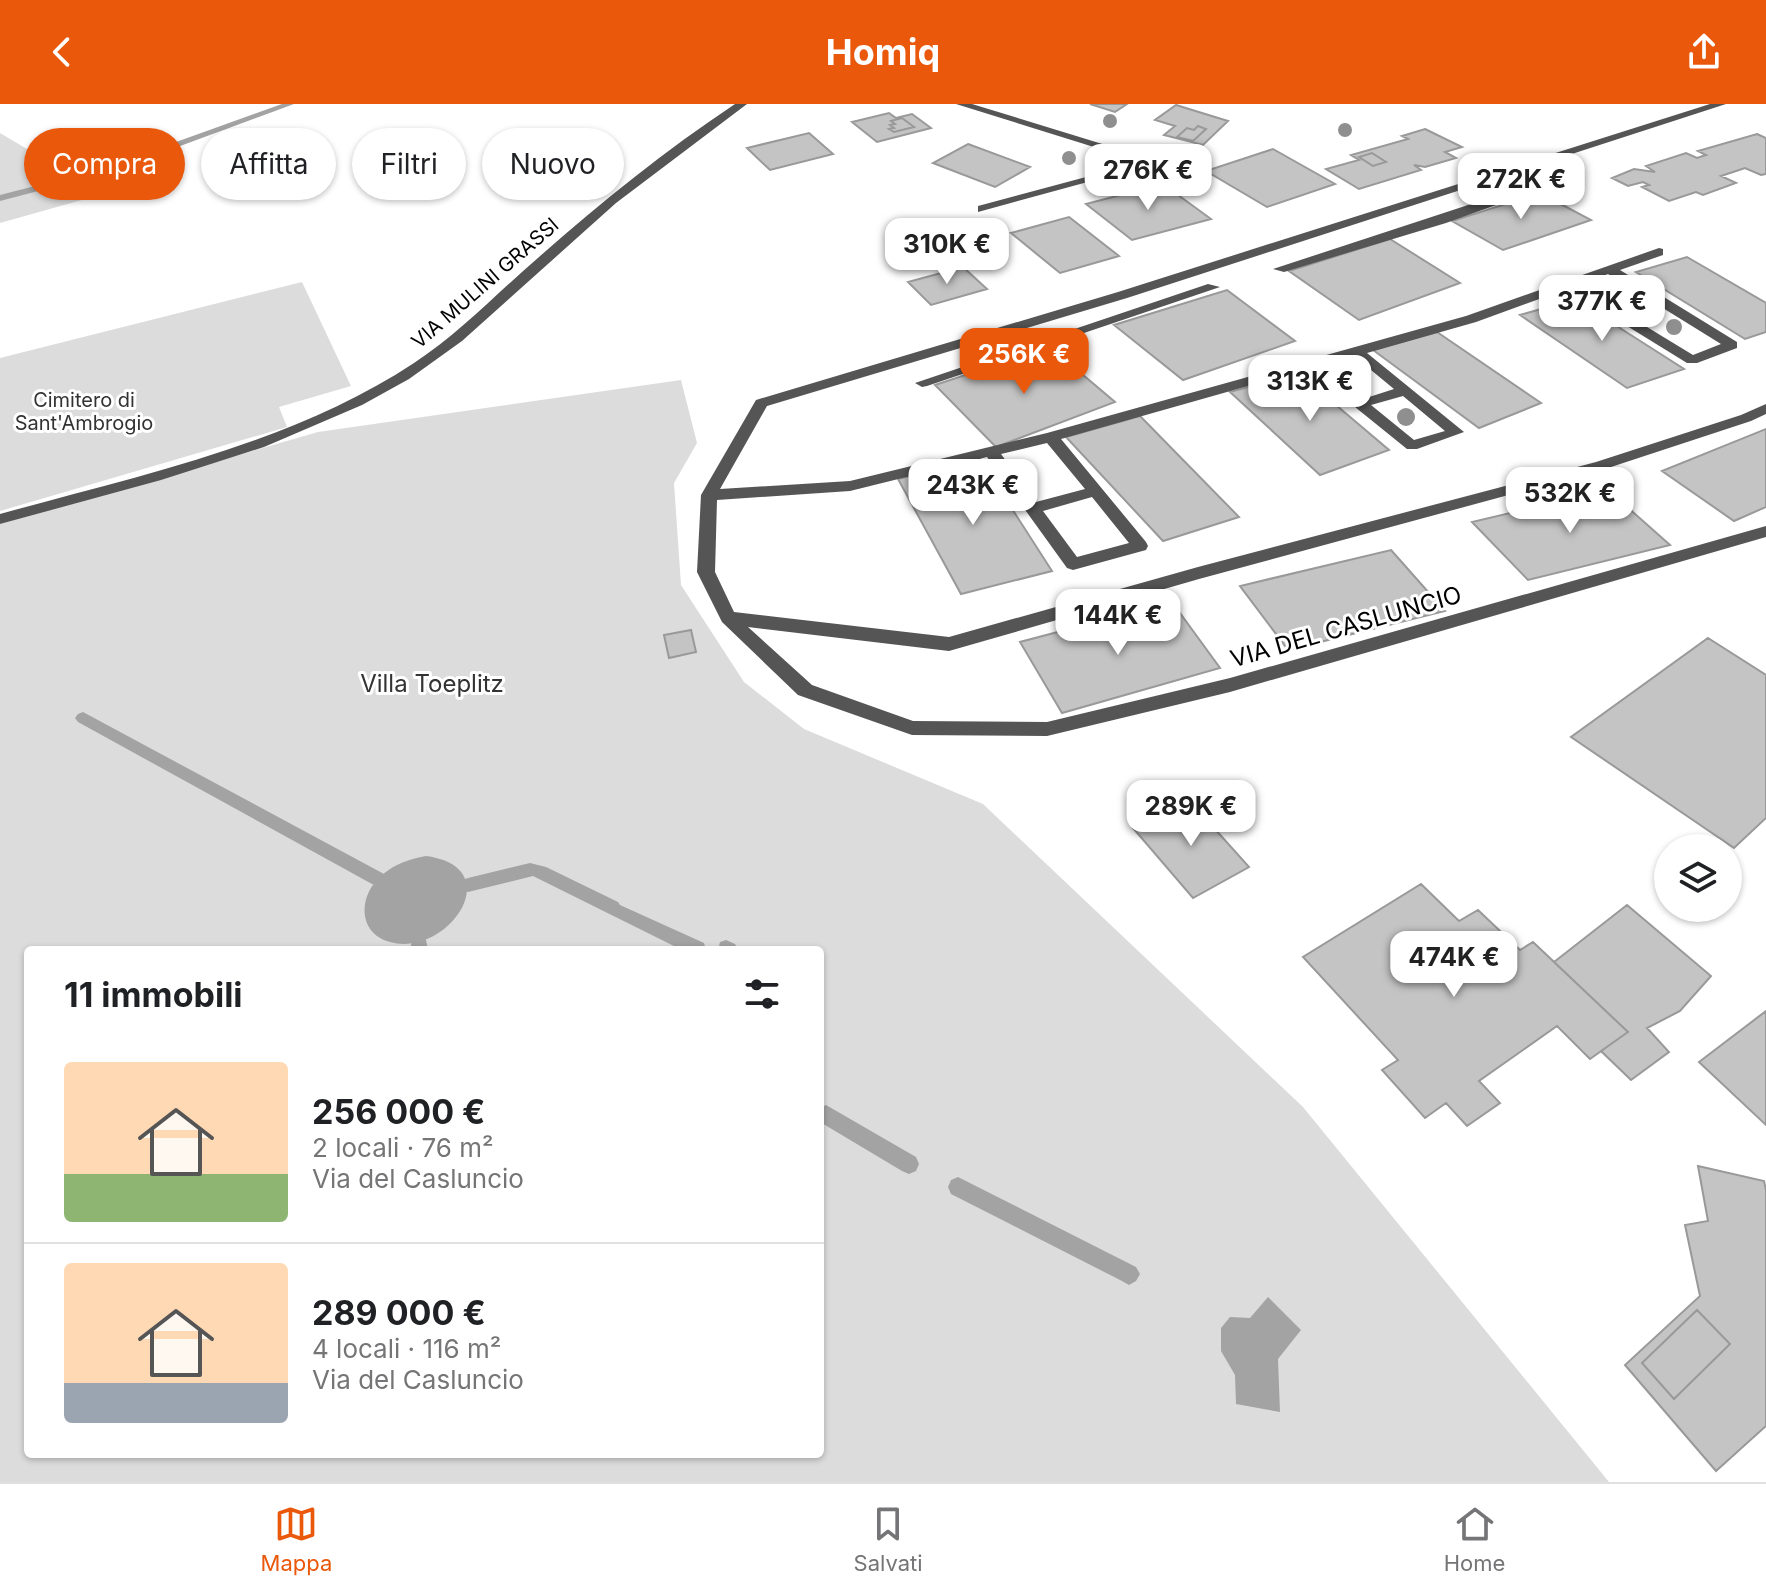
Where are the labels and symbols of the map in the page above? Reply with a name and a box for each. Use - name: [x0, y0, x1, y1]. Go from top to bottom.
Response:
- pin: 276K €: [1083, 144, 1213, 212]
- pin: 272K €: [1456, 153, 1586, 221]
- street label: VIA MULINI GRASSI: [407, 213, 563, 353]
- pin: 310K €: [882, 218, 1012, 286]
- pin: 377K €: [1537, 275, 1667, 343]
- pin: 256K €: [959, 328, 1089, 396]
- pin: 313K €: [1245, 355, 1375, 423]
- park label: Cimitero di Sant'Ambrogio: [15, 388, 153, 435]
- pin: 243K €: [908, 459, 1038, 527]
- pin: 532K €: [1505, 467, 1635, 535]
- street label: VIA DEL CASLUNCIO: [1227, 580, 1465, 673]
- pin: 144K €: [1053, 589, 1183, 657]
- park label: Villa Toeplitz: [360, 669, 504, 698]
- pin: 289K €: [1126, 780, 1256, 848]
- pin: 474K €: [1389, 931, 1519, 999]

